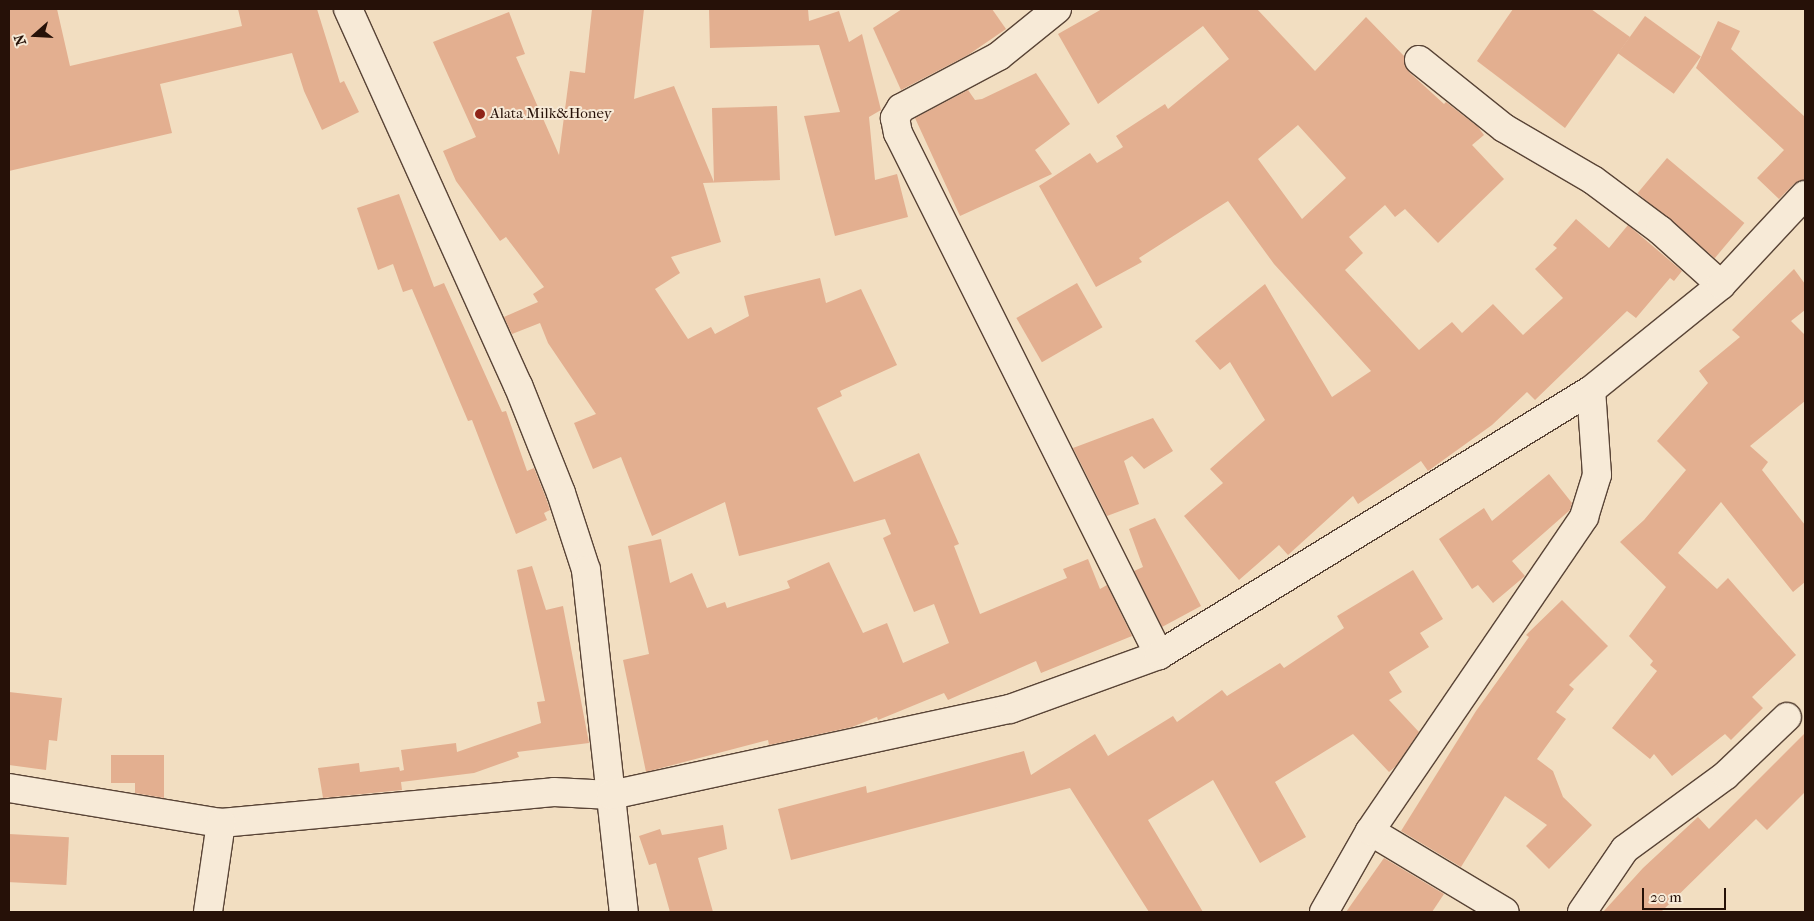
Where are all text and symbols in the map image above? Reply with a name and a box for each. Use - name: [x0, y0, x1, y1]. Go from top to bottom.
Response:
- north arrow: [10, 10, 60, 60]
- text: N: [11, 32, 30, 48]
- place label: Alata Milk&Honey: [490, 105, 612, 123]
- marker: Alata Milk&Honey: [474, 108, 486, 120]
- scale bar: [1644, 878, 1728, 910]
- text: 20 m: [1650, 888, 1682, 906]

